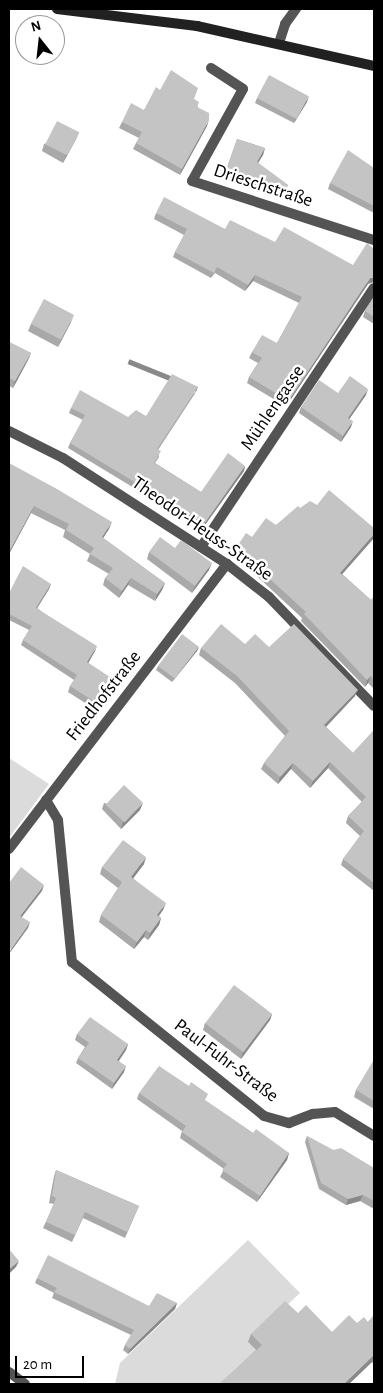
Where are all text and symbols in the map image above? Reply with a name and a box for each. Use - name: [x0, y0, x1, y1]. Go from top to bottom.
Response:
- north arrow: [15, 15, 65, 65]
- text: N: [30, 18, 43, 35]
- street label: Drieschstraße: [210, 159, 316, 213]
- street label: Mühlengasse: [236, 361, 310, 455]
- street label: Theodor-Heuss-Straße: [127, 472, 277, 586]
- street label: Friedhofstraße: [62, 646, 146, 746]
- street label: Paul-Fuhr-Straße: [169, 1014, 283, 1108]
- scale bar: [18, 1346, 86, 1378]
- text: 20 m: [23, 1357, 52, 1372]

